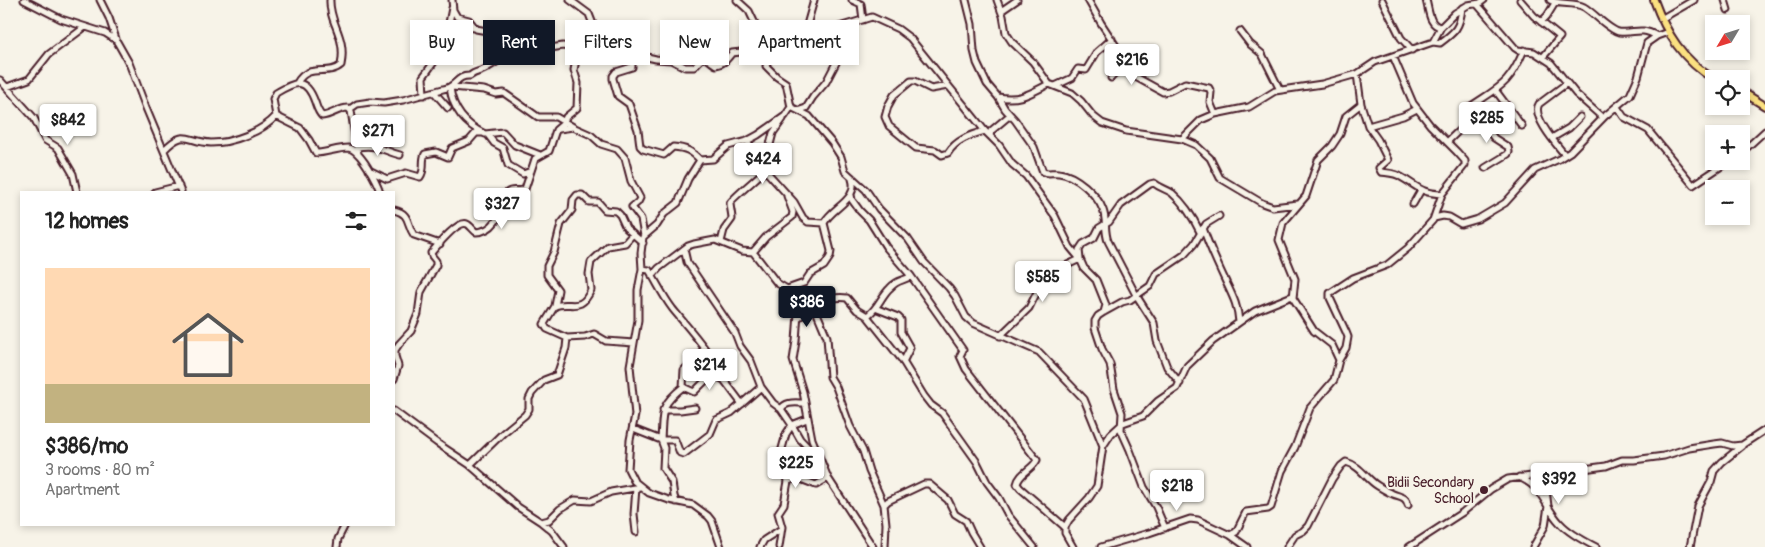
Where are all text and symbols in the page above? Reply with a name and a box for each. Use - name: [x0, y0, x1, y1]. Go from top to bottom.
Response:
- north arrow: [1705, 15, 1750, 60]
- map controls: [1705, 15, 1750, 225]
- chip: Buy: [410, 20, 473, 65]
- chip: Rent: [483, 20, 555, 65]
- chip: Filters: [565, 20, 650, 65]
- chip: New: [660, 20, 729, 65]
- chip: Apartment: [739, 20, 859, 65]
- pin: $216: [1102, 44, 1162, 86]
- text: $216: [1115, 50, 1149, 70]
- button: locate: [1705, 70, 1750, 115]
- pin: $285: [1457, 102, 1517, 144]
- pin: $842: [38, 104, 98, 146]
- text: $285: [1470, 108, 1504, 128]
- text: $842: [51, 110, 85, 130]
- pin: $271: [348, 114, 408, 157]
- text: $271: [362, 121, 394, 141]
- button: +: [1705, 125, 1750, 170]
- pin: $424: [733, 142, 793, 185]
- text: $424: [745, 149, 781, 169]
- button: −: [1705, 180, 1750, 225]
- pin: $327: [472, 188, 532, 230]
- text: $327: [484, 194, 520, 214]
- icon: filters: [342, 207, 370, 235]
- text: 12 homes: [45, 208, 128, 235]
- pin: $585: [1013, 260, 1073, 303]
- text: $585: [1026, 267, 1060, 287]
- pin: $386: [777, 286, 837, 328]
- text: $386: [790, 292, 824, 312]
- icon: home: [163, 300, 253, 390]
- pin: $214: [680, 348, 740, 391]
- text: $214: [693, 355, 727, 375]
- text: $386/mo: [45, 433, 128, 460]
- pin: $225: [766, 446, 826, 489]
- text: $225: [778, 453, 814, 473]
- text: 3 rooms · 80 m²: [45, 460, 155, 480]
- pin: $392: [1529, 462, 1589, 505]
- text: $392: [1542, 469, 1576, 489]
- pin: $218: [1147, 470, 1207, 512]
- place label: Bidii Secondary School: [1387, 474, 1474, 507]
- text: $218: [1161, 476, 1193, 496]
- text: Apartment: [45, 480, 120, 500]
- marker: Bidii Secondary School: [1478, 484, 1490, 496]

